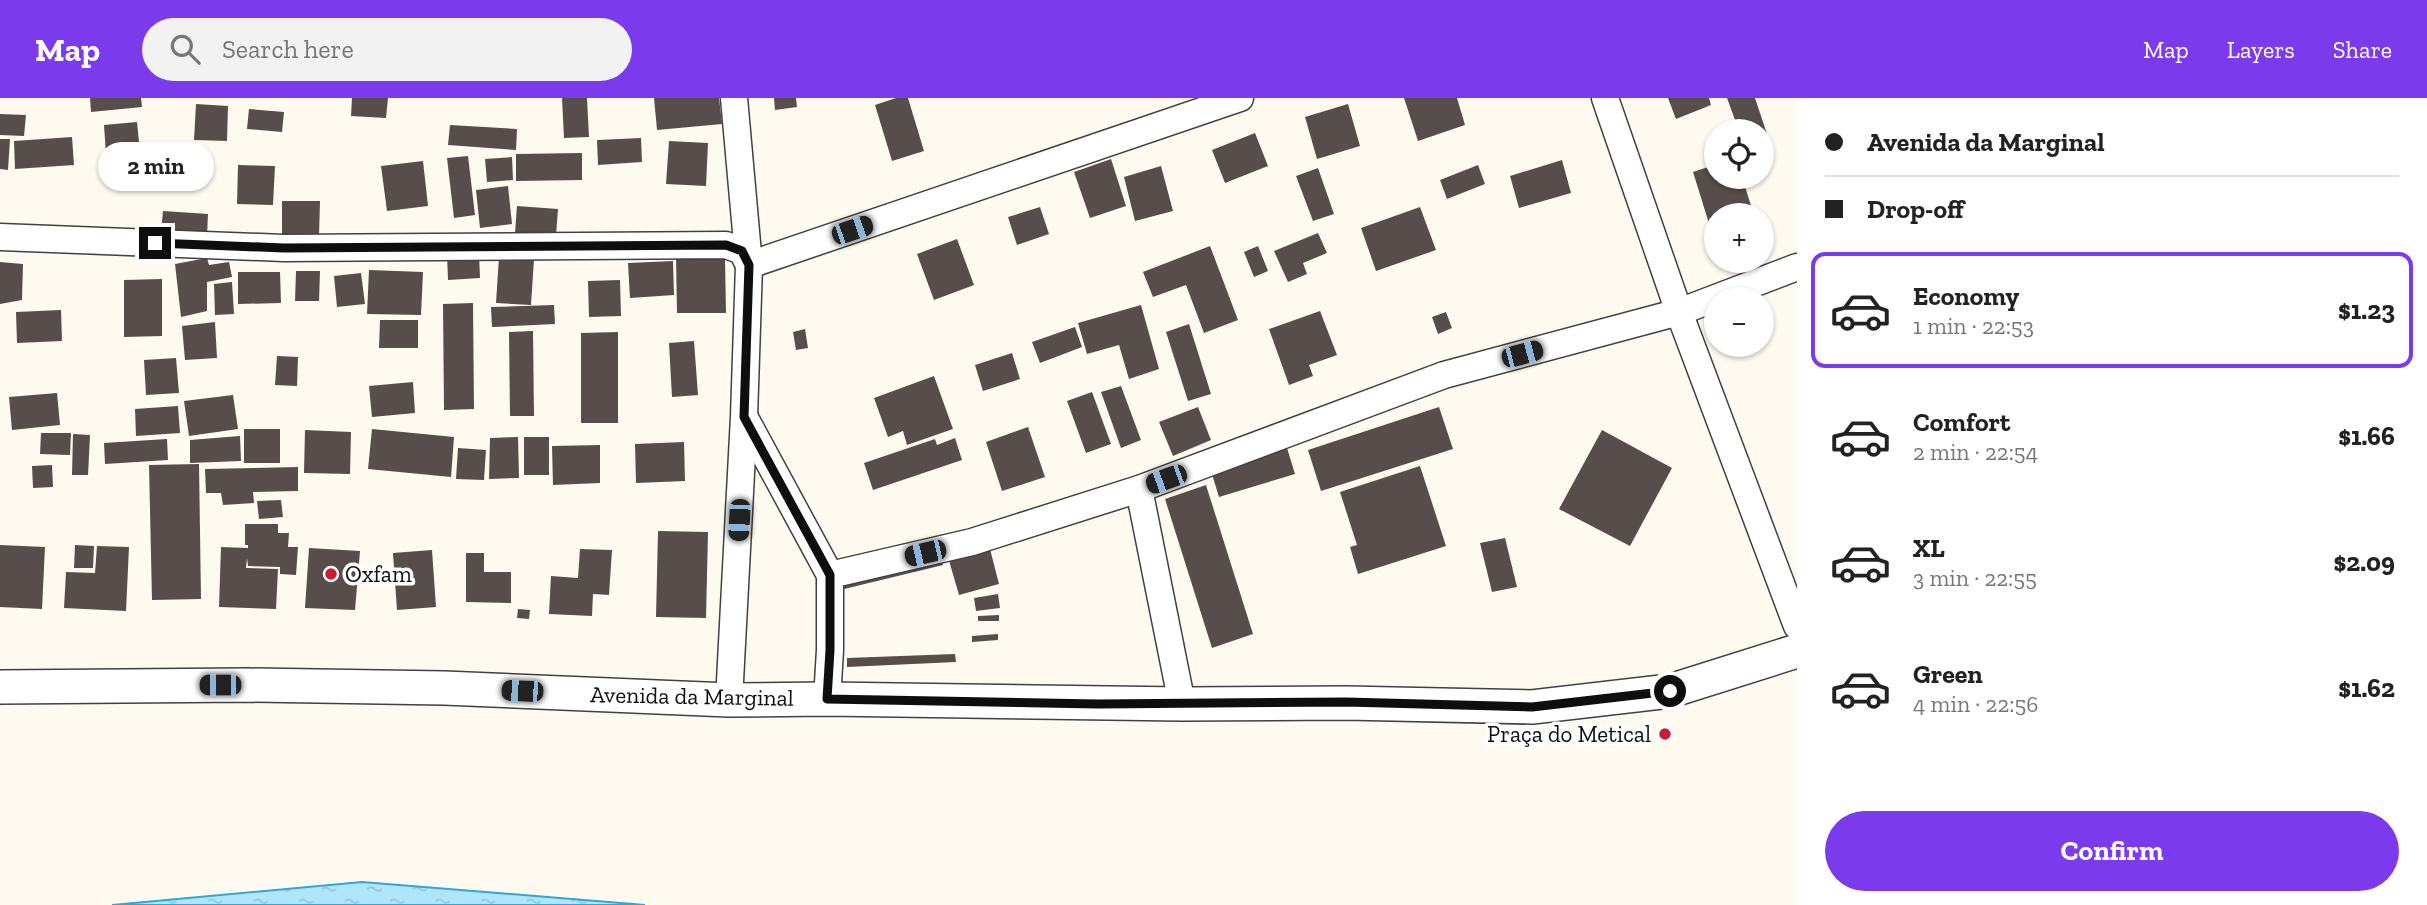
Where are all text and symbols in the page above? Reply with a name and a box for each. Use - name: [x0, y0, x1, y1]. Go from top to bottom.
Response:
- search box: [142, 18, 632, 81]
- text: Map: [35, 30, 100, 69]
- icon: search: [166, 30, 204, 68]
- text: Search here: [222, 33, 354, 65]
- text: Map: [2143, 35, 2189, 64]
- text: Layers: [2227, 35, 2295, 64]
- text: Share: [2333, 35, 2392, 64]
- map controls: [1704, 119, 1774, 357]
- button: locate: [1704, 119, 1774, 189]
- text: Avenida da Marginal: [1867, 126, 2105, 158]
- callout: 2 min: [97, 142, 213, 190]
- text: 2 min: [127, 152, 185, 180]
- text: Drop-off: [1867, 193, 1964, 225]
- button: +: [1704, 203, 1774, 273]
- car: [829, 213, 876, 247]
- route end: [139, 227, 171, 259]
- icon: car: [1829, 279, 1892, 342]
- text: Economy: [1913, 280, 2019, 312]
- button: −: [1704, 287, 1774, 357]
- text: $1.23: [2338, 294, 2395, 326]
- text: 1 min · 22:53: [1913, 312, 2034, 340]
- car: [1499, 338, 1546, 370]
- icon: car: [1829, 405, 1892, 468]
- text: Comfort: [1913, 406, 2010, 438]
- text: $1.66: [2338, 420, 2395, 452]
- text: 2 min · 22:54: [1913, 438, 2038, 466]
- car: [1143, 462, 1190, 496]
- car: [728, 498, 751, 542]
- icon: car: [1829, 531, 1892, 594]
- text: XL: [1913, 532, 1945, 564]
- car: [903, 538, 948, 568]
- text: $2.09: [2333, 546, 2395, 578]
- place label: Oxfam: [345, 560, 412, 588]
- text: 3 min · 22:55: [1913, 564, 2037, 592]
- marker: Oxfam: [323, 566, 339, 582]
- icon: car: [1829, 657, 1892, 720]
- text: Green: [1913, 658, 1983, 690]
- text: $1.62: [2338, 672, 2395, 704]
- car: [200, 675, 242, 696]
- route start: [1654, 675, 1686, 707]
- car: [501, 680, 544, 702]
- street label: Avenida da Marginal: [590, 680, 794, 712]
- text: 4 min · 22:56: [1913, 690, 2038, 718]
- place label: Praça do Metical: [1487, 720, 1651, 748]
- marker: Praça do Metical: [1657, 726, 1673, 742]
- button: Confirm: [1825, 811, 2399, 891]

